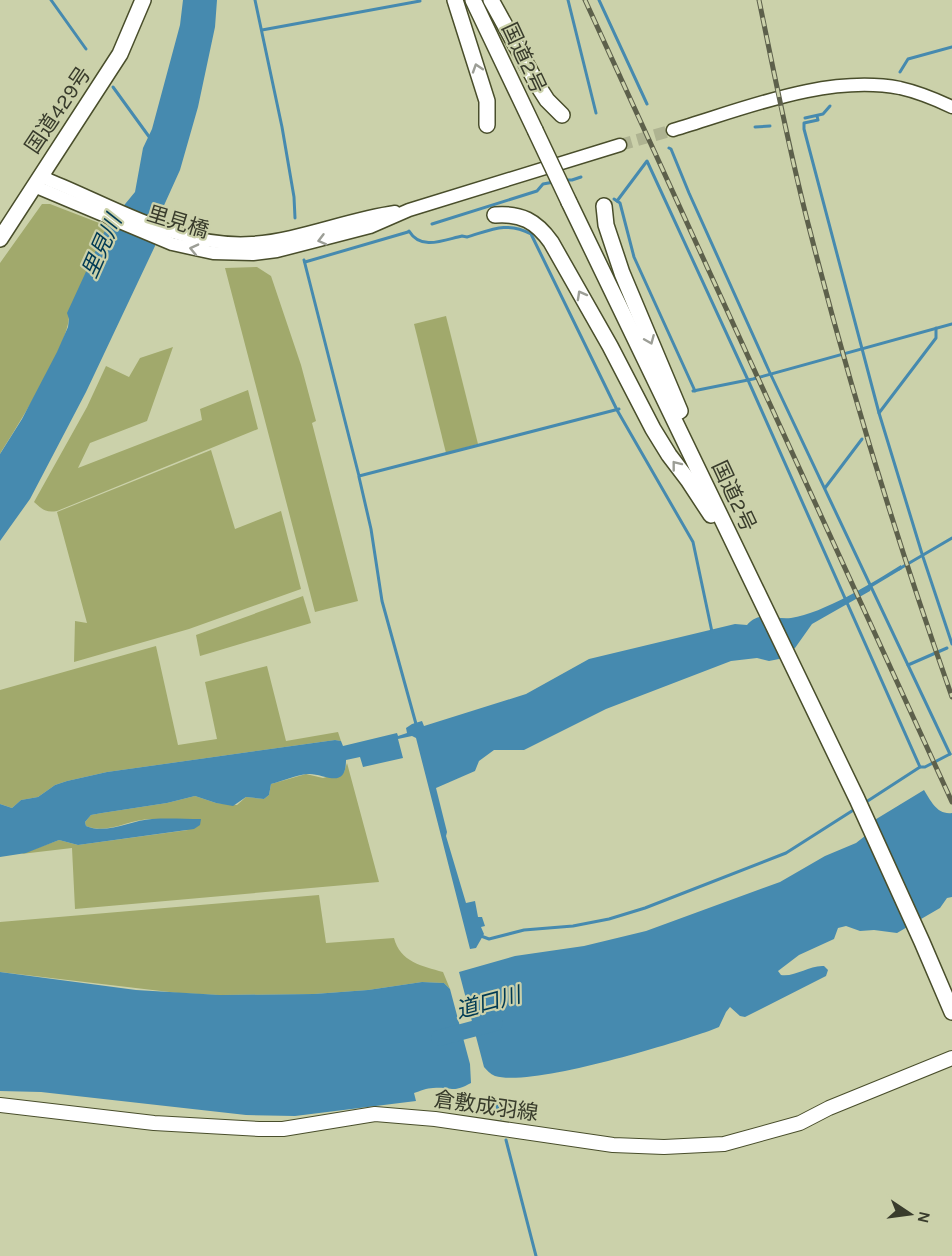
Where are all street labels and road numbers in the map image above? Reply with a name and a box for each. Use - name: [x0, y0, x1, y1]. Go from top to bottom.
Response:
- street label: 国道2号: [497, 19, 551, 97]
- street label: 国道429号: [20, 62, 96, 158]
- street label: 里見橋: [144, 201, 212, 243]
- street label: 国道2号: [707, 457, 761, 535]
- street label: 倉敷成羽線: [432, 1087, 540, 1125]

